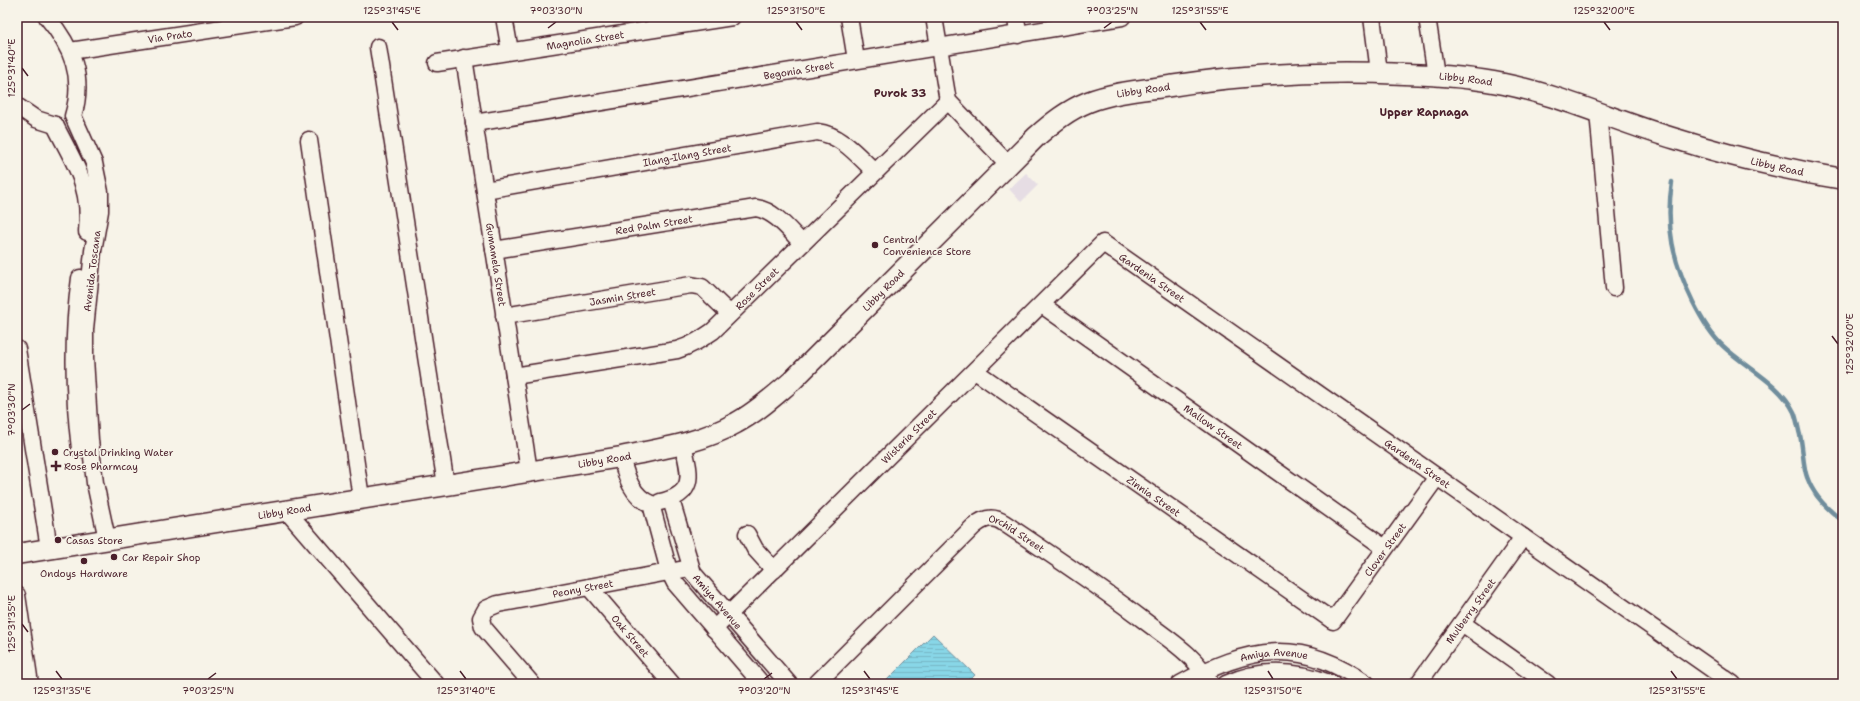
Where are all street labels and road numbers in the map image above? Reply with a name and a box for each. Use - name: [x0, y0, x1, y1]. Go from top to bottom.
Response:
- street label: Via Prato: [147, 26, 193, 46]
- street label: Magnolia Street: [545, 27, 625, 52]
- street label: Begonia Street: [762, 58, 835, 82]
- street label: Libby Road: [1439, 69, 1495, 88]
- street label: Libby Road: [1115, 79, 1172, 100]
- street label: Ilang-Ilang Street: [642, 141, 732, 169]
- street label: Libby Road: [1749, 154, 1806, 178]
- street label: Red Palm Street: [614, 212, 694, 237]
- street label: Gumamela Street: [484, 222, 509, 307]
- street label: Avenida Toscana: [81, 229, 104, 312]
- street label: Gardenia Street: [1117, 250, 1188, 305]
- street label: Rose Street: [732, 264, 781, 312]
- street label: Libby Road: [859, 266, 907, 314]
- street label: Jasmin Street: [588, 284, 657, 308]
- street label: Mallow Street: [1181, 401, 1245, 452]
- street label: Wisteria Street: [878, 406, 939, 466]
- street label: Gardenia Street: [1382, 436, 1453, 491]
- street label: Libby Road: [577, 448, 633, 470]
- street label: Zinnia Street: [1124, 473, 1183, 519]
- street label: Libby Road: [257, 500, 313, 522]
- street label: Orchid Street: [988, 512, 1047, 555]
- street label: Clover Street: [1361, 520, 1408, 579]
- street label: Amiya Avenue: [690, 571, 745, 632]
- street label: Peony Street: [551, 576, 614, 600]
- street label: Mulberry Street: [1443, 576, 1498, 646]
- street label: Oak Street: [609, 612, 652, 660]
- street label: Amiya Avenue: [1238, 645, 1310, 664]

